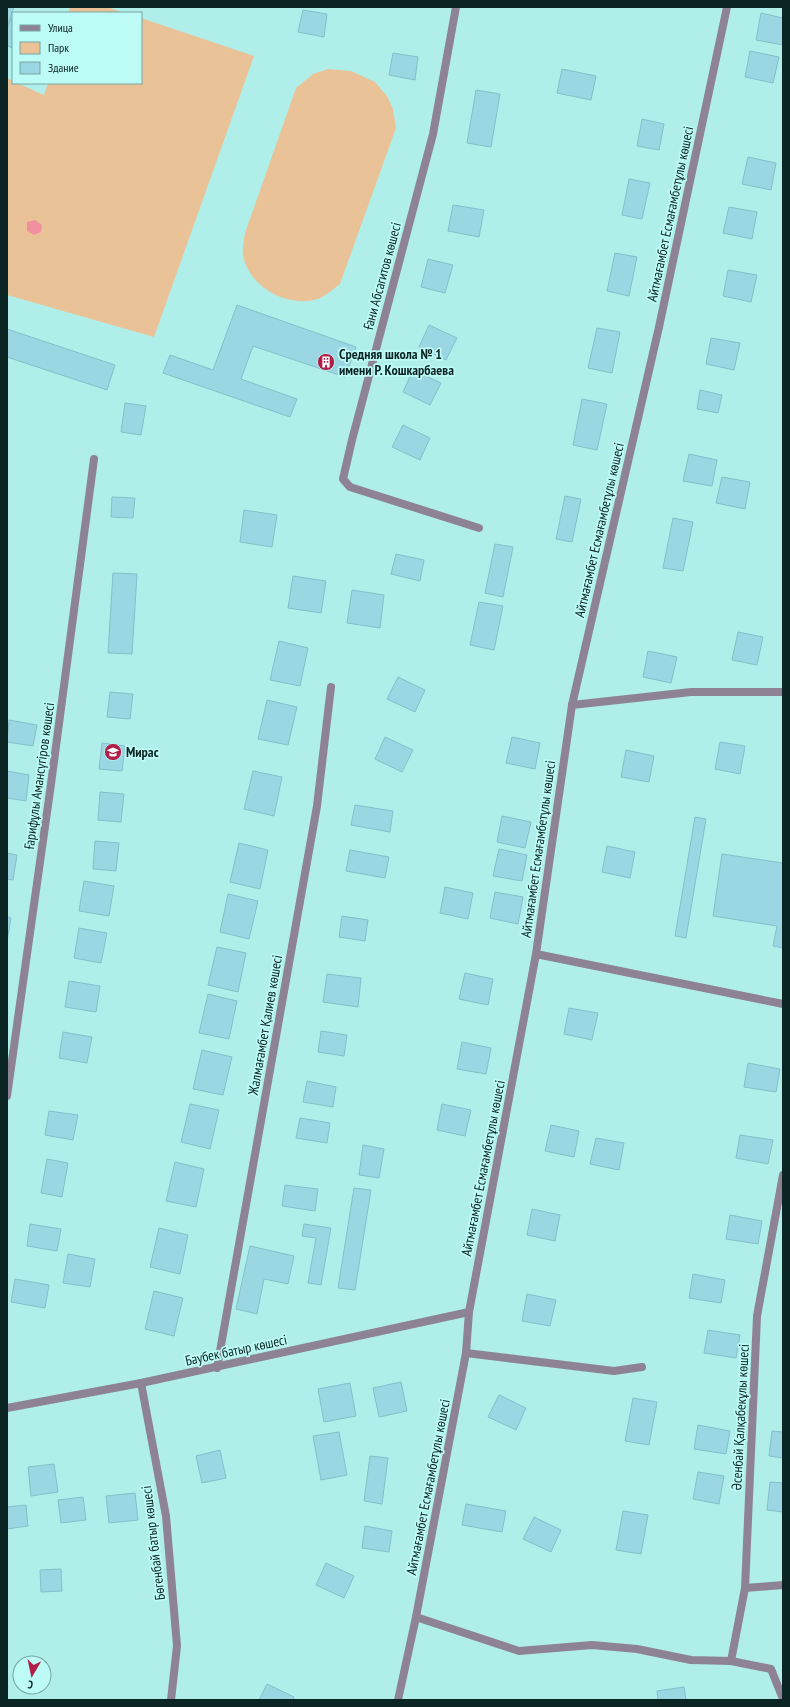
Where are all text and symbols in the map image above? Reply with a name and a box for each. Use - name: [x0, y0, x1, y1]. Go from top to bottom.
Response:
- legend: [12, 12, 142, 84]
- text: Улица: [48, 20, 73, 35]
- text: Парк: [48, 40, 69, 55]
- text: Здание: [48, 60, 79, 75]
- street label: Айтмағамбет Есмағамбетұлы көшесі: [643, 125, 697, 303]
- street label: Ғани Абсагитов көшесі: [359, 220, 405, 332]
- place label: Средняя школа № 1 имени Р. Кошкарбаева: [339, 345, 454, 379]
- building icon: Средняя школа № 1 имени Р. Кошкарбаева: [316, 352, 336, 372]
- street label: Айтмағамбет Есмағамбетұлы көшесі: [570, 441, 628, 619]
- street label: Ғарифұлы Амансүгіров көшесі: [20, 701, 58, 851]
- school or university icon: Мирас: [103, 742, 123, 762]
- place label: Мирас: [126, 743, 159, 761]
- street label: Айтмағамбет Есмағамбетұлы көшесі: [517, 759, 559, 939]
- street label: Жалмағамбет Қалиев көшесі: [244, 954, 286, 1097]
- street label: Айтмағамбет Есмағамбетұлы көшесі: [457, 1079, 509, 1257]
- street label: Баубек батыр көшесі: [184, 1330, 288, 1370]
- street label: Әсенбай Қалқабекұлы көшесі: [727, 1343, 753, 1491]
- street label: Айтмағамбет Есмағамбетұлы көшесі: [402, 1398, 454, 1576]
- street label: Бөгенбай батыр көшесі: [137, 1485, 169, 1601]
- north arrow: [12, 1655, 52, 1695]
- text: С: [27, 1678, 34, 1692]

